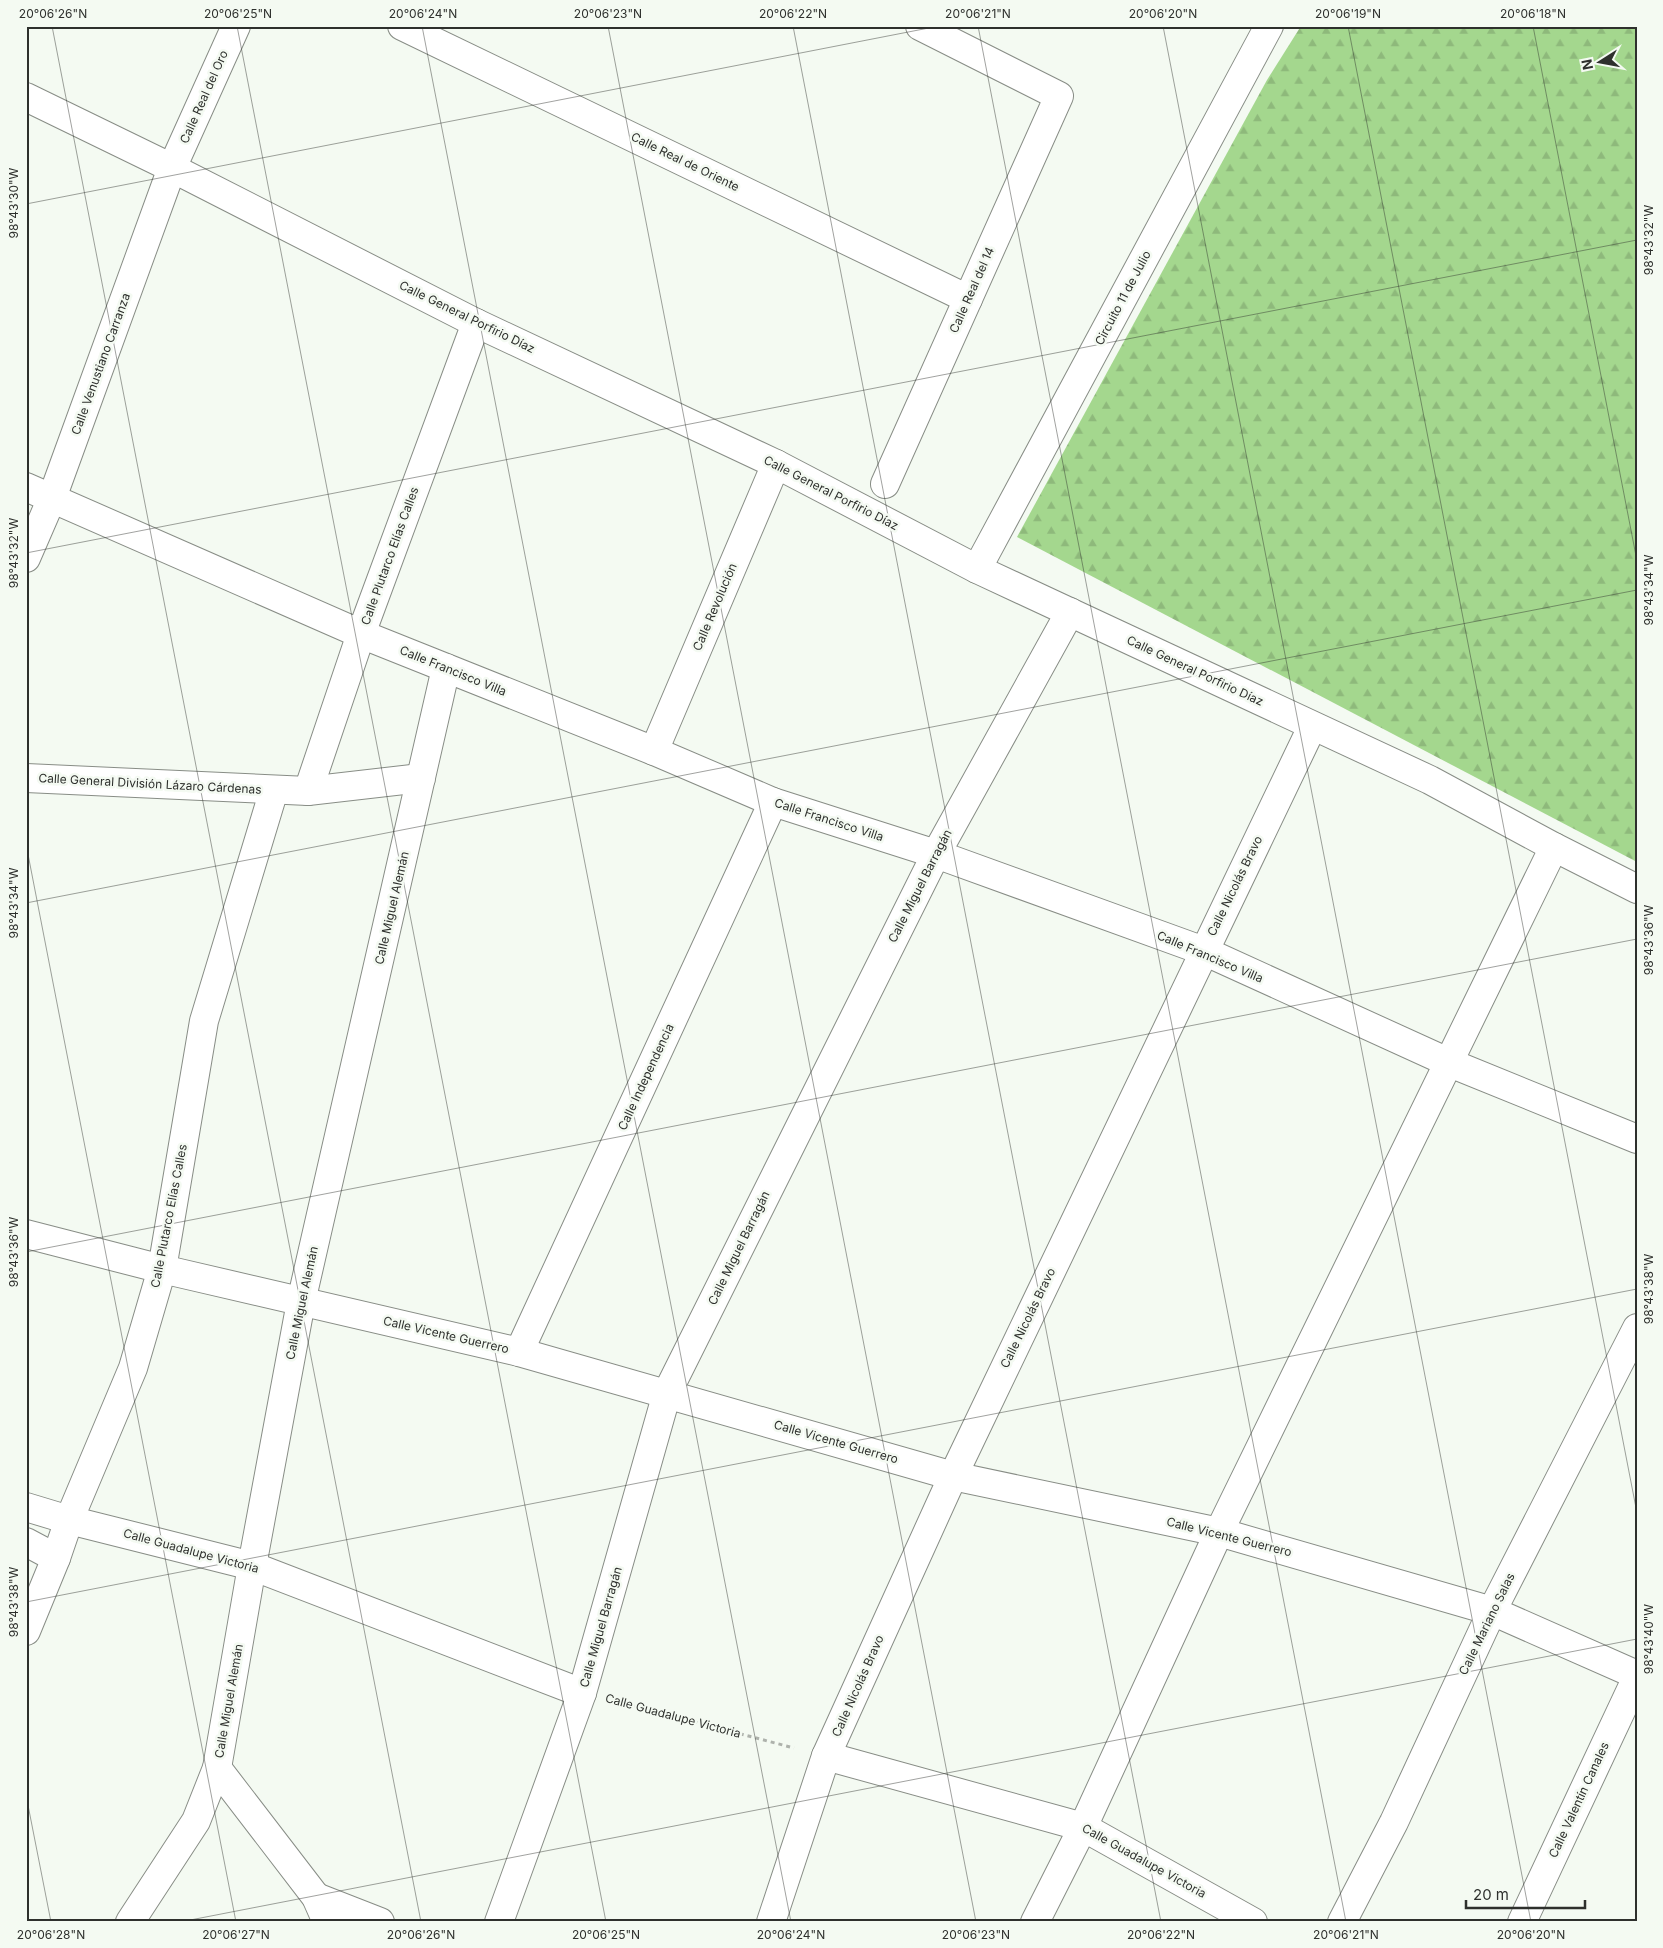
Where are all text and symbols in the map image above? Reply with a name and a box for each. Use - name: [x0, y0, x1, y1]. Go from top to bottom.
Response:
- text: 20°06'26"N: [19, 6, 87, 21]
- text: 20°06'25"N: [204, 6, 272, 21]
- text: 20°06'24"N: [389, 6, 457, 21]
- text: 20°06'23"N: [574, 6, 642, 21]
- text: 20°06'22"N: [759, 6, 827, 21]
- text: 20°06'21"N: [945, 6, 1011, 21]
- text: 20°06'20"N: [1129, 6, 1197, 21]
- text: 20°06'19"N: [1315, 6, 1381, 21]
- text: 20°06'18"N: [1500, 6, 1566, 21]
- north arrow: [1576, 38, 1626, 88]
- street label: Calle Real del Oro: [176, 48, 231, 146]
- text: N: [1577, 58, 1596, 71]
- street label: Calle Real de Oriente: [629, 129, 742, 194]
- text: 98°43'30"W: [6, 167, 21, 238]
- text: 98°43'32"W: [1641, 205, 1656, 275]
- street label: Calle Real del 14: [946, 244, 997, 335]
- street label: Circuito 11 de Julio: [1091, 248, 1154, 348]
- street label: Calle General Porfirio Díaz: [397, 277, 538, 356]
- street label: Calle Venustiano Carranza: [68, 291, 133, 437]
- street label: Calle General Porfirio Díaz: [761, 452, 901, 533]
- street label: Calle Plutarco Elías Calles: [358, 485, 422, 627]
- text: 98°43'32"W: [6, 518, 21, 588]
- text: 98°43'34"W: [1641, 554, 1656, 625]
- street label: Calle Revolución: [689, 561, 740, 653]
- street label: Calle General Porfirio Díaz: [1124, 632, 1266, 709]
- street label: Calle Francisco Villa: [398, 642, 509, 699]
- street label: Calle General División Lázaro Cárdenas: [38, 770, 262, 797]
- street label: Calle Francisco Villa: [773, 795, 886, 844]
- street label: Calle Miguel Barragán: [885, 827, 955, 945]
- street label: Calle Nicolás Bravo: [1204, 833, 1265, 938]
- street label: Calle Miguel Alemán: [371, 850, 412, 966]
- text: 98°43'34"W: [6, 867, 21, 938]
- text: 98°43'36"W: [1641, 905, 1656, 975]
- street label: Calle Francisco Villa: [1155, 927, 1266, 986]
- street label: Calle Independencia: [614, 1021, 677, 1132]
- street label: Calle Plutarco Elías Calles: [147, 1143, 190, 1289]
- street label: Calle Miguel Barragán: [704, 1188, 773, 1307]
- text: 98°43'36"W: [6, 1217, 21, 1287]
- street label: Calle Miguel Alemán: [282, 1245, 321, 1361]
- text: 98°43'38"W: [1641, 1254, 1656, 1324]
- street label: Calle Nicolás Bravo: [997, 1265, 1058, 1370]
- street label: Calle Vicente Guerrero: [382, 1313, 510, 1356]
- street label: Calle Vicente Guerrero: [772, 1417, 900, 1466]
- street label: Calle Vicente Guerrero: [1165, 1514, 1293, 1559]
- street label: Calle Guadalupe Victoria: [122, 1525, 261, 1576]
- street label: Calle Miguel Barragán: [576, 1565, 625, 1689]
- text: 98°43'38"W: [6, 1567, 21, 1637]
- street label: Calle Mariano Salas: [1455, 1570, 1518, 1677]
- text: 98°43'40"W: [1641, 1604, 1656, 1674]
- street label: Calle Nicolás Bravo: [828, 1633, 887, 1739]
- street label: Calle Miguel Alemán: [211, 1643, 246, 1759]
- street label: Calle Guadalupe Victoria: [604, 1690, 743, 1741]
- street label: Calle Valentín Canales: [1545, 1740, 1612, 1860]
- street label: Calle Guadalupe Victoria: [1080, 1820, 1209, 1901]
- scale bar: [1466, 1878, 1584, 1910]
- text: 20 m: [1473, 1885, 1509, 1904]
- text: 20°06'28"N: [17, 1927, 85, 1942]
- text: 20°06'27"N: [202, 1927, 270, 1942]
- text: 20°06'26"N: [387, 1927, 455, 1942]
- text: 20°06'25"N: [572, 1927, 640, 1942]
- text: 20°06'24"N: [757, 1927, 825, 1942]
- text: 20°06'23"N: [942, 1927, 1010, 1942]
- text: 20°06'22"N: [1127, 1927, 1195, 1942]
- text: 20°06'21"N: [1313, 1927, 1379, 1942]
- text: 20°06'20"N: [1497, 1927, 1565, 1942]

